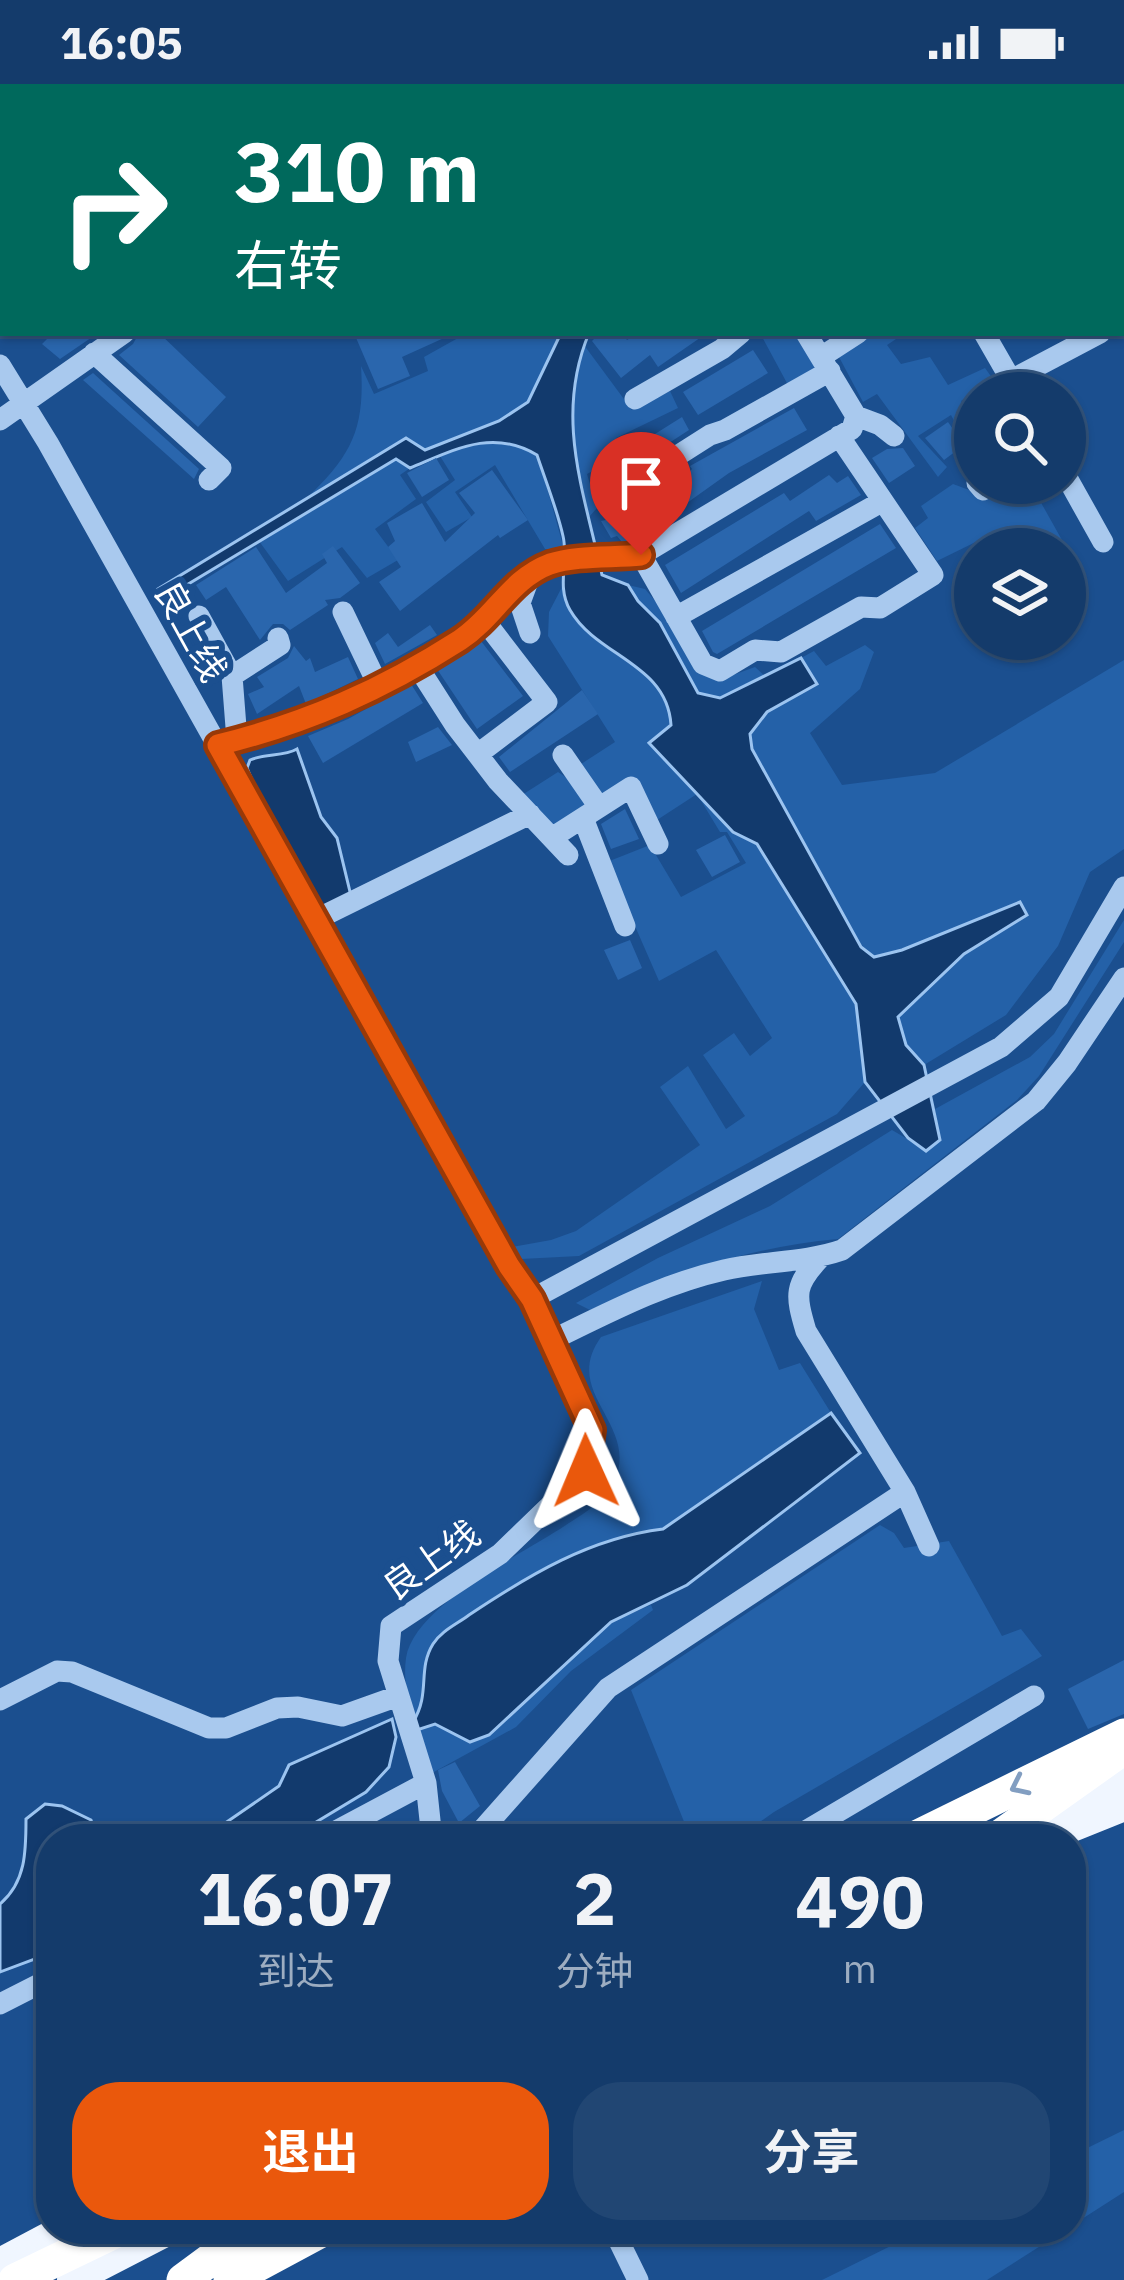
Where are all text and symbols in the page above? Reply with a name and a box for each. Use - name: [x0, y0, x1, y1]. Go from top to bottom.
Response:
- text: 16:05: [60, 13, 183, 71]
- text: 310 m: [234, 116, 480, 225]
- icon: right: [36, 132, 192, 288]
- text: 右转: [234, 230, 342, 300]
- map controls: [954, 372, 1086, 660]
- button: search: [954, 372, 1086, 504]
- pin: [590, 432, 692, 555]
- icon: arrive: [608, 450, 674, 516]
- button: layers: [954, 528, 1086, 660]
- street label: 良上线: [145, 572, 238, 689]
- position arrow: [523, 1408, 649, 1534]
- street label: 良上线: [373, 1509, 488, 1610]
- one-way arrow: [1010, 1772, 1031, 1796]
- text: 16:07: [197, 1851, 394, 1945]
- text: 2: [573, 1851, 616, 1945]
- text: 490: [795, 1854, 925, 1948]
- text: m: [843, 1943, 877, 1994]
- text: 到达: [257, 1945, 335, 1996]
- text: 分钟: [555, 1945, 633, 1996]
- button: 退出: [72, 2082, 549, 2220]
- button: 分享: [573, 2082, 1050, 2220]

